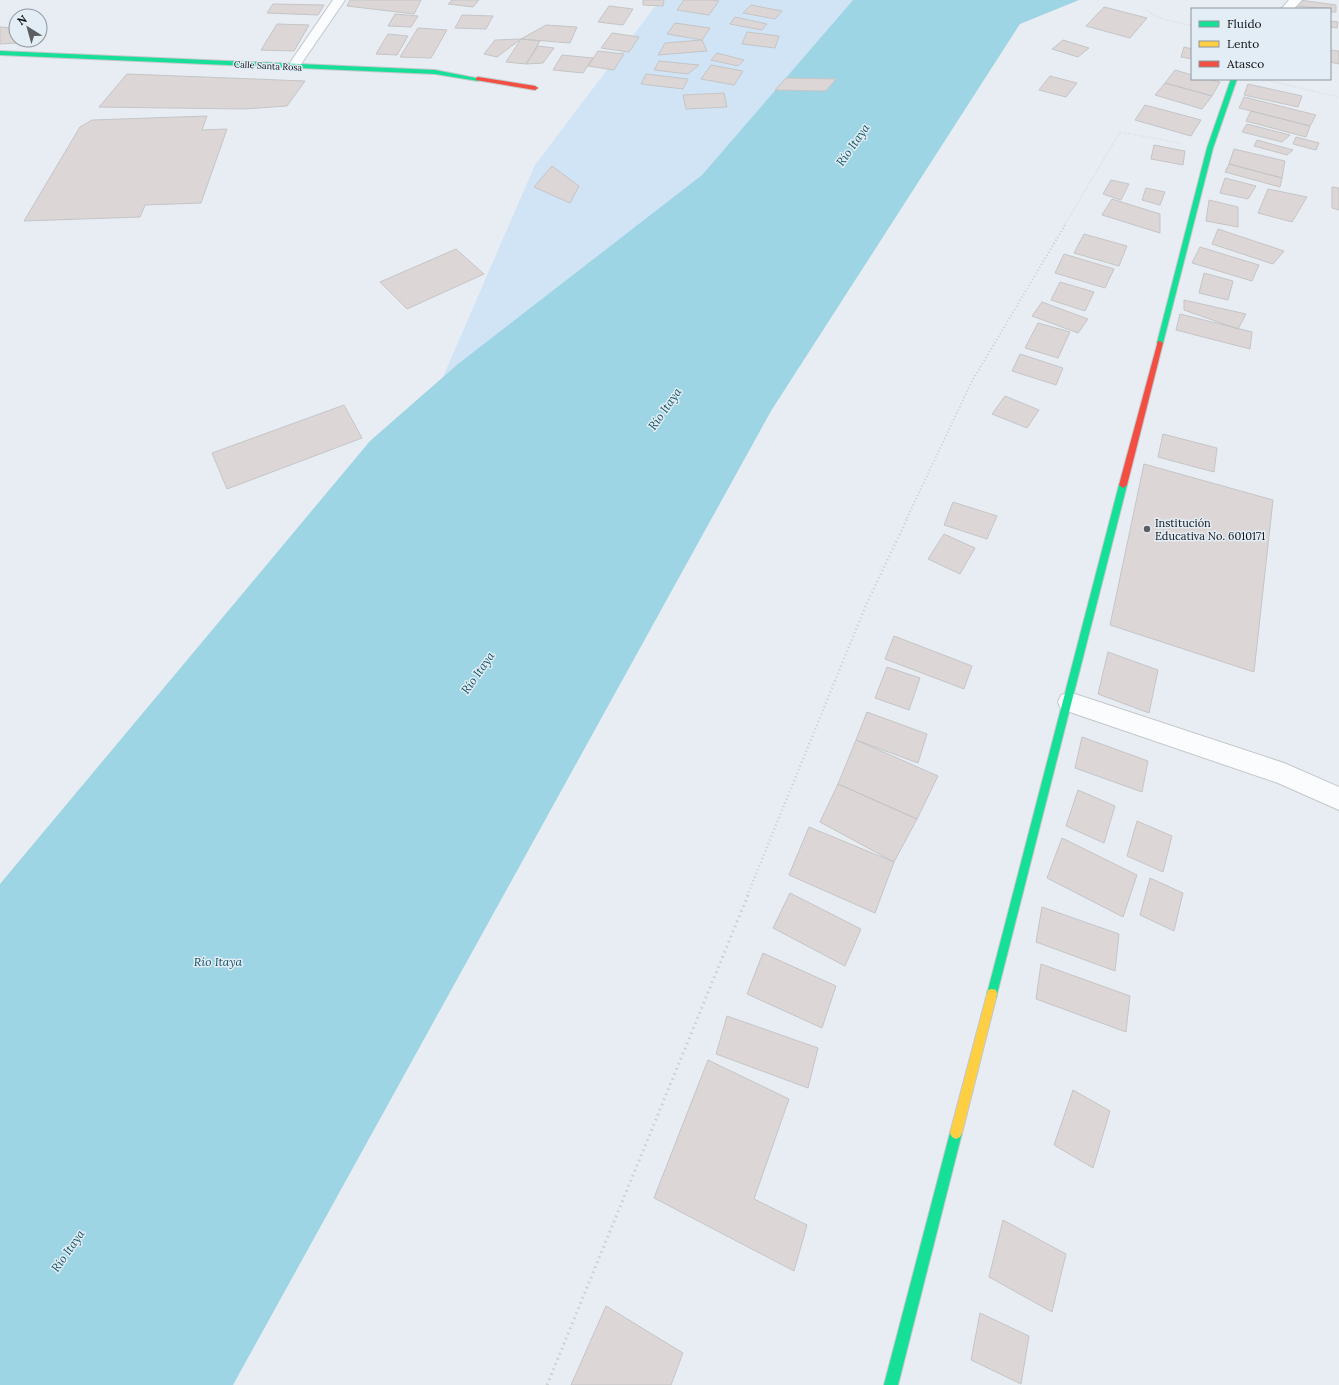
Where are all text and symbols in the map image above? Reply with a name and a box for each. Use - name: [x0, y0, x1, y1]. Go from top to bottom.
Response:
- north arrow: [8, 8, 48, 48]
- legend: [1191, 8, 1331, 80]
- text: N: [14, 12, 30, 28]
- text: Fluido: [1227, 16, 1262, 31]
- text: Lento: [1227, 36, 1259, 51]
- text: Atasco: [1226, 56, 1264, 71]
- street label: Calle Santa Rosa: [234, 58, 303, 73]
- water label: Río Itaya: [833, 120, 873, 169]
- water label: Río Itaya: [645, 384, 685, 433]
- place label: Institución Educativa No. 6010171: [1155, 516, 1265, 543]
- marker: Institución Educativa No. 6010171: [1142, 524, 1152, 534]
- water label: Río Itaya: [458, 648, 498, 697]
- water label: Río Itaya: [194, 954, 243, 969]
- water label: Río Itaya: [48, 1226, 88, 1275]

